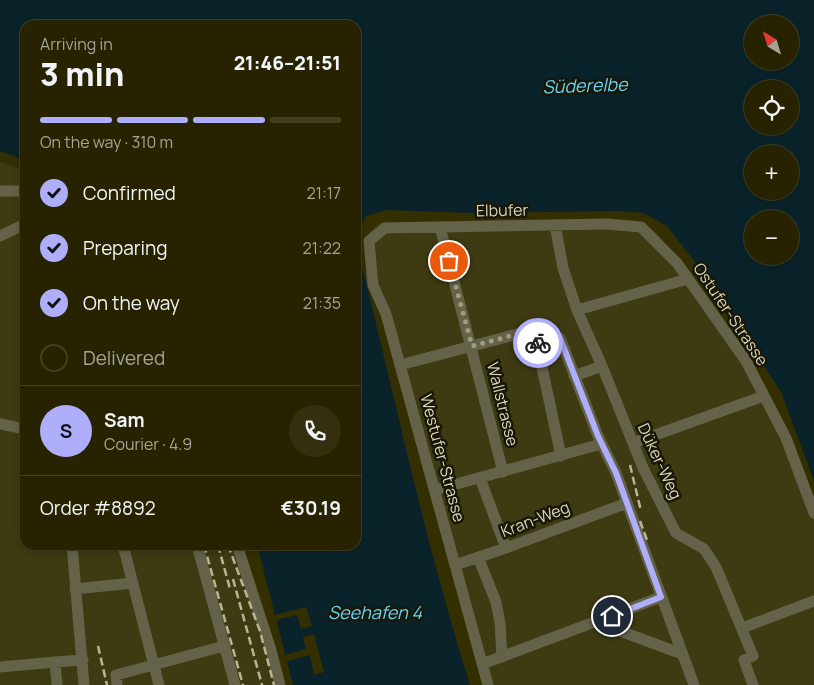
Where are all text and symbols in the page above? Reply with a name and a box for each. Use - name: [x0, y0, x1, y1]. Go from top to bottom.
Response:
- north arrow: [744, 15, 799, 70]
- map controls: [744, 15, 799, 265]
- text: Arriving in: [40, 33, 113, 55]
- text: 21:46–21:51: [234, 50, 341, 76]
- text: 3 min: [40, 52, 124, 96]
- water label: Süderelbe: [542, 71, 629, 98]
- button: locate: [744, 80, 799, 135]
- text: On the way · 310 m: [40, 131, 173, 153]
- button: +: [744, 145, 799, 200]
- icon: check: [40, 179, 68, 207]
- text: Confirmed: [83, 180, 176, 206]
- text: 21:17: [307, 182, 341, 204]
- street label: Elbufer: [476, 199, 529, 221]
- button: −: [744, 210, 799, 265]
- icon: check: [40, 234, 68, 262]
- text: Preparing: [83, 235, 168, 261]
- text: 21:22: [303, 237, 341, 259]
- pin: [428, 240, 470, 282]
- icon: bag: [435, 247, 463, 275]
- street label: Ostufer-Strasse: [688, 258, 774, 370]
- icon: check: [40, 289, 68, 317]
- text: On the way: [83, 290, 180, 316]
- text: 21:35: [303, 292, 341, 314]
- courier: [513, 318, 563, 368]
- icon: bike: [524, 329, 552, 357]
- text: Delivered: [83, 345, 165, 371]
- street label: Wallstrasse: [482, 360, 524, 448]
- street label: Westufer-Strasse: [415, 392, 471, 524]
- button: phone: [289, 405, 341, 457]
- text: Sam: [104, 407, 145, 433]
- text: S: [60, 418, 72, 444]
- street label: Düker-Weg: [633, 419, 687, 503]
- text: Courier · 4.9: [104, 433, 192, 455]
- text: Order #8892: [40, 495, 156, 521]
- text: €30.19: [281, 495, 341, 521]
- street label: Kran-Weg: [497, 496, 573, 542]
- pin: [591, 595, 633, 637]
- water label: Seehafen 4: [328, 600, 422, 624]
- icon: home: [598, 602, 626, 630]

